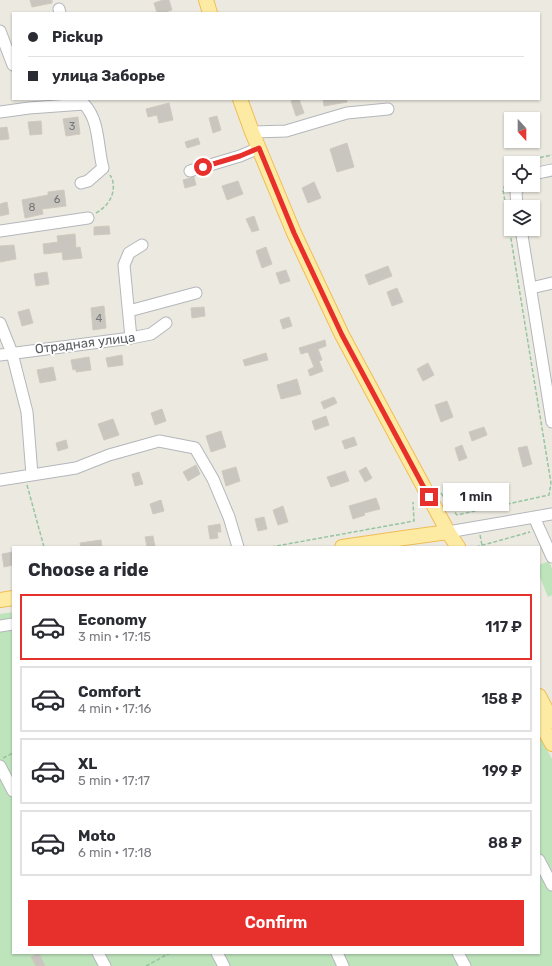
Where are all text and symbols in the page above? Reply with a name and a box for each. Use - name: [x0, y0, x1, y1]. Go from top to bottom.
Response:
- text: Pickup: [52, 28, 103, 46]
- text: улица Заборье: [52, 67, 165, 85]
- north arrow: [504, 112, 540, 148]
- map controls: [504, 112, 540, 236]
- house number: 3: [69, 120, 76, 133]
- button: locate: [504, 156, 540, 192]
- route start: [194, 158, 212, 176]
- house number: 6: [54, 193, 61, 206]
- button: layers: [504, 200, 540, 236]
- house number: 8: [29, 201, 36, 214]
- house number: 4: [96, 312, 103, 325]
- street label: Отрадная улица: [34, 329, 136, 357]
- callout: 1 min: [443, 483, 509, 511]
- route end: [420, 488, 438, 506]
- text: 1 min: [460, 489, 492, 504]
- text: Choose a ride: [28, 559, 149, 581]
- icon: car: [30, 609, 66, 645]
- text: Economy: [78, 611, 147, 629]
- text: 117 ₽: [485, 618, 522, 636]
- text: 3 min · 17:15: [78, 629, 151, 644]
- icon: car: [30, 681, 66, 717]
- text: Comfort: [78, 683, 141, 701]
- text: 158 ₽: [481, 690, 522, 708]
- text: 4 min · 17:16: [78, 701, 151, 716]
- icon: car: [30, 753, 66, 789]
- text: XL: [78, 755, 97, 773]
- text: 199 ₽: [482, 762, 522, 780]
- text: 5 min · 17:17: [78, 773, 150, 788]
- icon: car: [30, 825, 66, 861]
- text: Moto: [78, 827, 116, 845]
- text: 88 ₽: [488, 834, 522, 852]
- text: 6 min · 17:18: [78, 845, 152, 860]
- button: Confirm: [28, 900, 524, 946]

